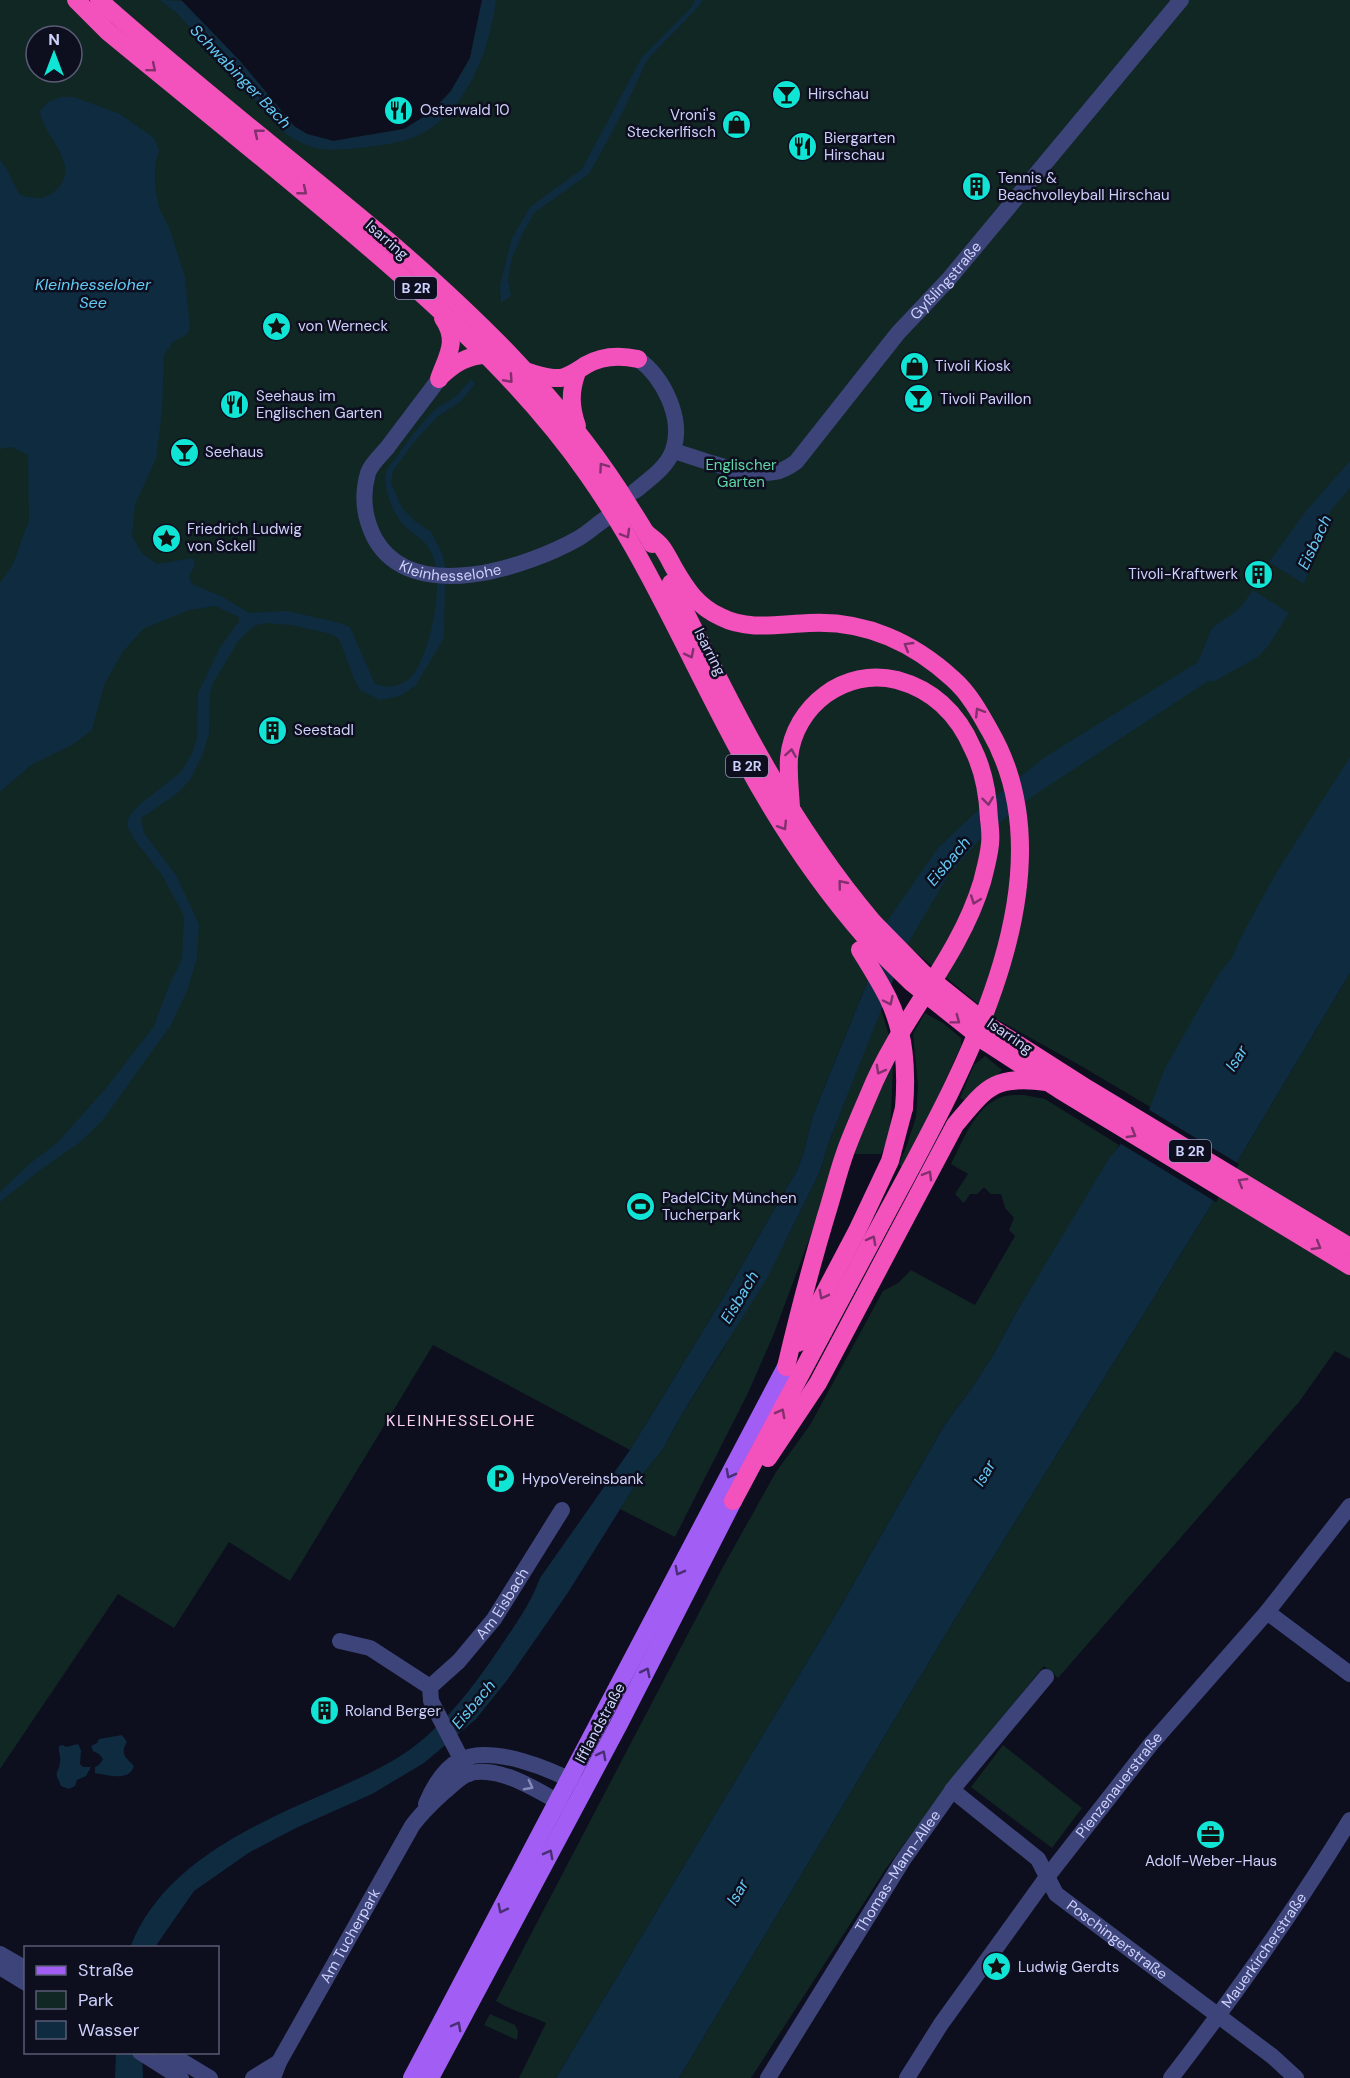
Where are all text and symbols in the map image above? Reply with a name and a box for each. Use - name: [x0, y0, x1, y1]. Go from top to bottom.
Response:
- water label: Schwabinger Bach: [186, 20, 296, 133]
- north arrow: [24, 24, 84, 84]
- text: N: [48, 29, 60, 50]
- one-way arrow: [145, 61, 156, 72]
- bar icon: Hirschau: [771, 78, 803, 110]
- place label: Hirschau: [808, 84, 869, 104]
- restaurant icon: Osterwald 10: [383, 94, 415, 126]
- place label: Osterwald 10: [420, 100, 510, 120]
- place label: Vroni's Steckerlfisch: [627, 105, 716, 142]
- shop icon: Vroni's Steckerlfisch: [721, 108, 753, 140]
- place label: Biergarten Hirschau: [824, 128, 895, 165]
- one-way arrow: [254, 129, 265, 140]
- restaurant icon: Biergarten Hirschau: [787, 131, 819, 163]
- place label: Tennis & Beachvolleyball Hirschau: [998, 168, 1170, 205]
- building icon: Tennis & Beachvolleyball Hirschau: [961, 171, 993, 203]
- one-way arrow: [296, 183, 307, 194]
- street label: Isarring: [361, 216, 413, 264]
- street label: Gyßlingstraße: [906, 237, 986, 324]
- water label: Kleinhesseloher See: [35, 274, 152, 313]
- road number: B 2R: [395, 277, 437, 299]
- place icon: von Werneck: [261, 310, 293, 342]
- place label: von Werneck: [298, 316, 389, 336]
- shop icon: Tivoli Kiosk: [898, 350, 930, 382]
- place label: Tivoli Kiosk: [935, 356, 1011, 376]
- one-way arrow: [502, 373, 513, 383]
- bar icon: Tivoli Pavillon: [903, 383, 935, 415]
- place label: Seehaus im Englischen Garten: [256, 386, 382, 423]
- restaurant icon: Seehaus im Englischen Garten: [219, 389, 251, 421]
- place label: Tivoli Pavillon: [940, 389, 1031, 409]
- bar icon: Seehaus: [168, 436, 200, 468]
- place label: Seehaus: [205, 442, 264, 462]
- park label: Englischer Garten: [705, 455, 777, 492]
- one-way arrow: [599, 462, 610, 473]
- water label: Eisbach: [1293, 512, 1336, 573]
- place label: Friedrich Ludwig von Sckell: [187, 519, 302, 556]
- place icon: Friedrich Ludwig von Sckell: [150, 522, 182, 554]
- one-way arrow: [619, 528, 631, 538]
- street label: Kleinhesselohe: [396, 556, 503, 586]
- building icon: Tivoli-Kraftwerk: [1243, 558, 1275, 590]
- place label: Tivoli-Kraftwerk: [1128, 564, 1238, 584]
- street label: Isarring: [690, 625, 730, 679]
- one-way arrow: [904, 641, 914, 653]
- one-way arrow: [683, 648, 694, 658]
- one-way arrow: [974, 708, 986, 718]
- building icon: Seestadl: [257, 714, 289, 746]
- place label: Seestadl: [294, 720, 354, 740]
- one-way arrow: [784, 748, 797, 758]
- road number: B 2R: [726, 755, 768, 777]
- one-way arrow: [981, 797, 993, 806]
- one-way arrow: [775, 819, 786, 830]
- water label: Eisbach: [922, 832, 975, 890]
- one-way arrow: [838, 880, 849, 891]
- one-way arrow: [970, 895, 983, 905]
- one-way arrow: [881, 994, 893, 1005]
- one-way arrow: [949, 1012, 960, 1023]
- street label: Isarring: [983, 1013, 1037, 1059]
- water label: Isar: [1220, 1041, 1253, 1075]
- one-way arrow: [876, 1064, 887, 1074]
- one-way arrow: [1126, 1126, 1136, 1138]
- road number: B 2R: [1169, 1140, 1211, 1162]
- one-way arrow: [921, 1171, 933, 1181]
- one-way arrow: [1238, 1178, 1248, 1190]
- place label: PadelCity München Tucherpark: [662, 1188, 797, 1225]
- sports icon: PadelCity München Tucherpark: [625, 1191, 657, 1223]
- one-way arrow: [865, 1236, 876, 1247]
- one-way arrow: [1311, 1238, 1321, 1250]
- water label: Eisbach: [716, 1267, 763, 1327]
- one-way arrow: [819, 1289, 830, 1300]
- one-way arrow: [774, 1408, 785, 1419]
- district label: KLEINHESSELOHE: [386, 1410, 536, 1431]
- water label: Isar: [969, 1456, 1001, 1490]
- parking icon: HypoVereinsbank: [485, 1463, 517, 1495]
- one-way arrow: [726, 1468, 737, 1479]
- place label: HypoVereinsbank: [522, 1469, 644, 1489]
- street label: Am Eisbach: [471, 1564, 533, 1643]
- one-way arrow: [675, 1565, 686, 1576]
- one-way arrow: [638, 1667, 650, 1678]
- water label: Eisbach: [447, 1675, 500, 1733]
- street label: Ifflandstraße: [570, 1679, 630, 1767]
- building icon: Roland Berger: [308, 1695, 340, 1727]
- place label: Roland Berger: [345, 1701, 441, 1721]
- street label: Pienzenauerstraße: [1071, 1728, 1167, 1842]
- one-way arrow: [595, 1751, 606, 1762]
- one-way arrow: [523, 1779, 533, 1790]
- street label: Thomas-Mann-Allee: [850, 1806, 945, 1936]
- office icon: Adolf-Weber-Haus: [1195, 1818, 1227, 1850]
- one-way arrow: [542, 1850, 553, 1861]
- place label: Adolf-Weber-Haus: [1145, 1851, 1277, 1871]
- water label: Isar: [722, 1875, 754, 1909]
- street label: Am Tucherpark: [316, 1884, 385, 1987]
- street label: Mauerkircherstraße: [1217, 1889, 1311, 2012]
- street label: Poschingerstraße: [1063, 1895, 1172, 1984]
- one-way arrow: [498, 1903, 509, 1914]
- legend: [24, 1946, 219, 2054]
- place icon: Ludwig Gerdts: [981, 1951, 1013, 1983]
- place label: Ludwig Gerdts: [1018, 1957, 1119, 1977]
- text: Straße: [78, 1958, 134, 1982]
- text: Park: [78, 1988, 114, 2012]
- text: Wasser: [78, 2018, 140, 2042]
- one-way arrow: [450, 2022, 462, 2033]

